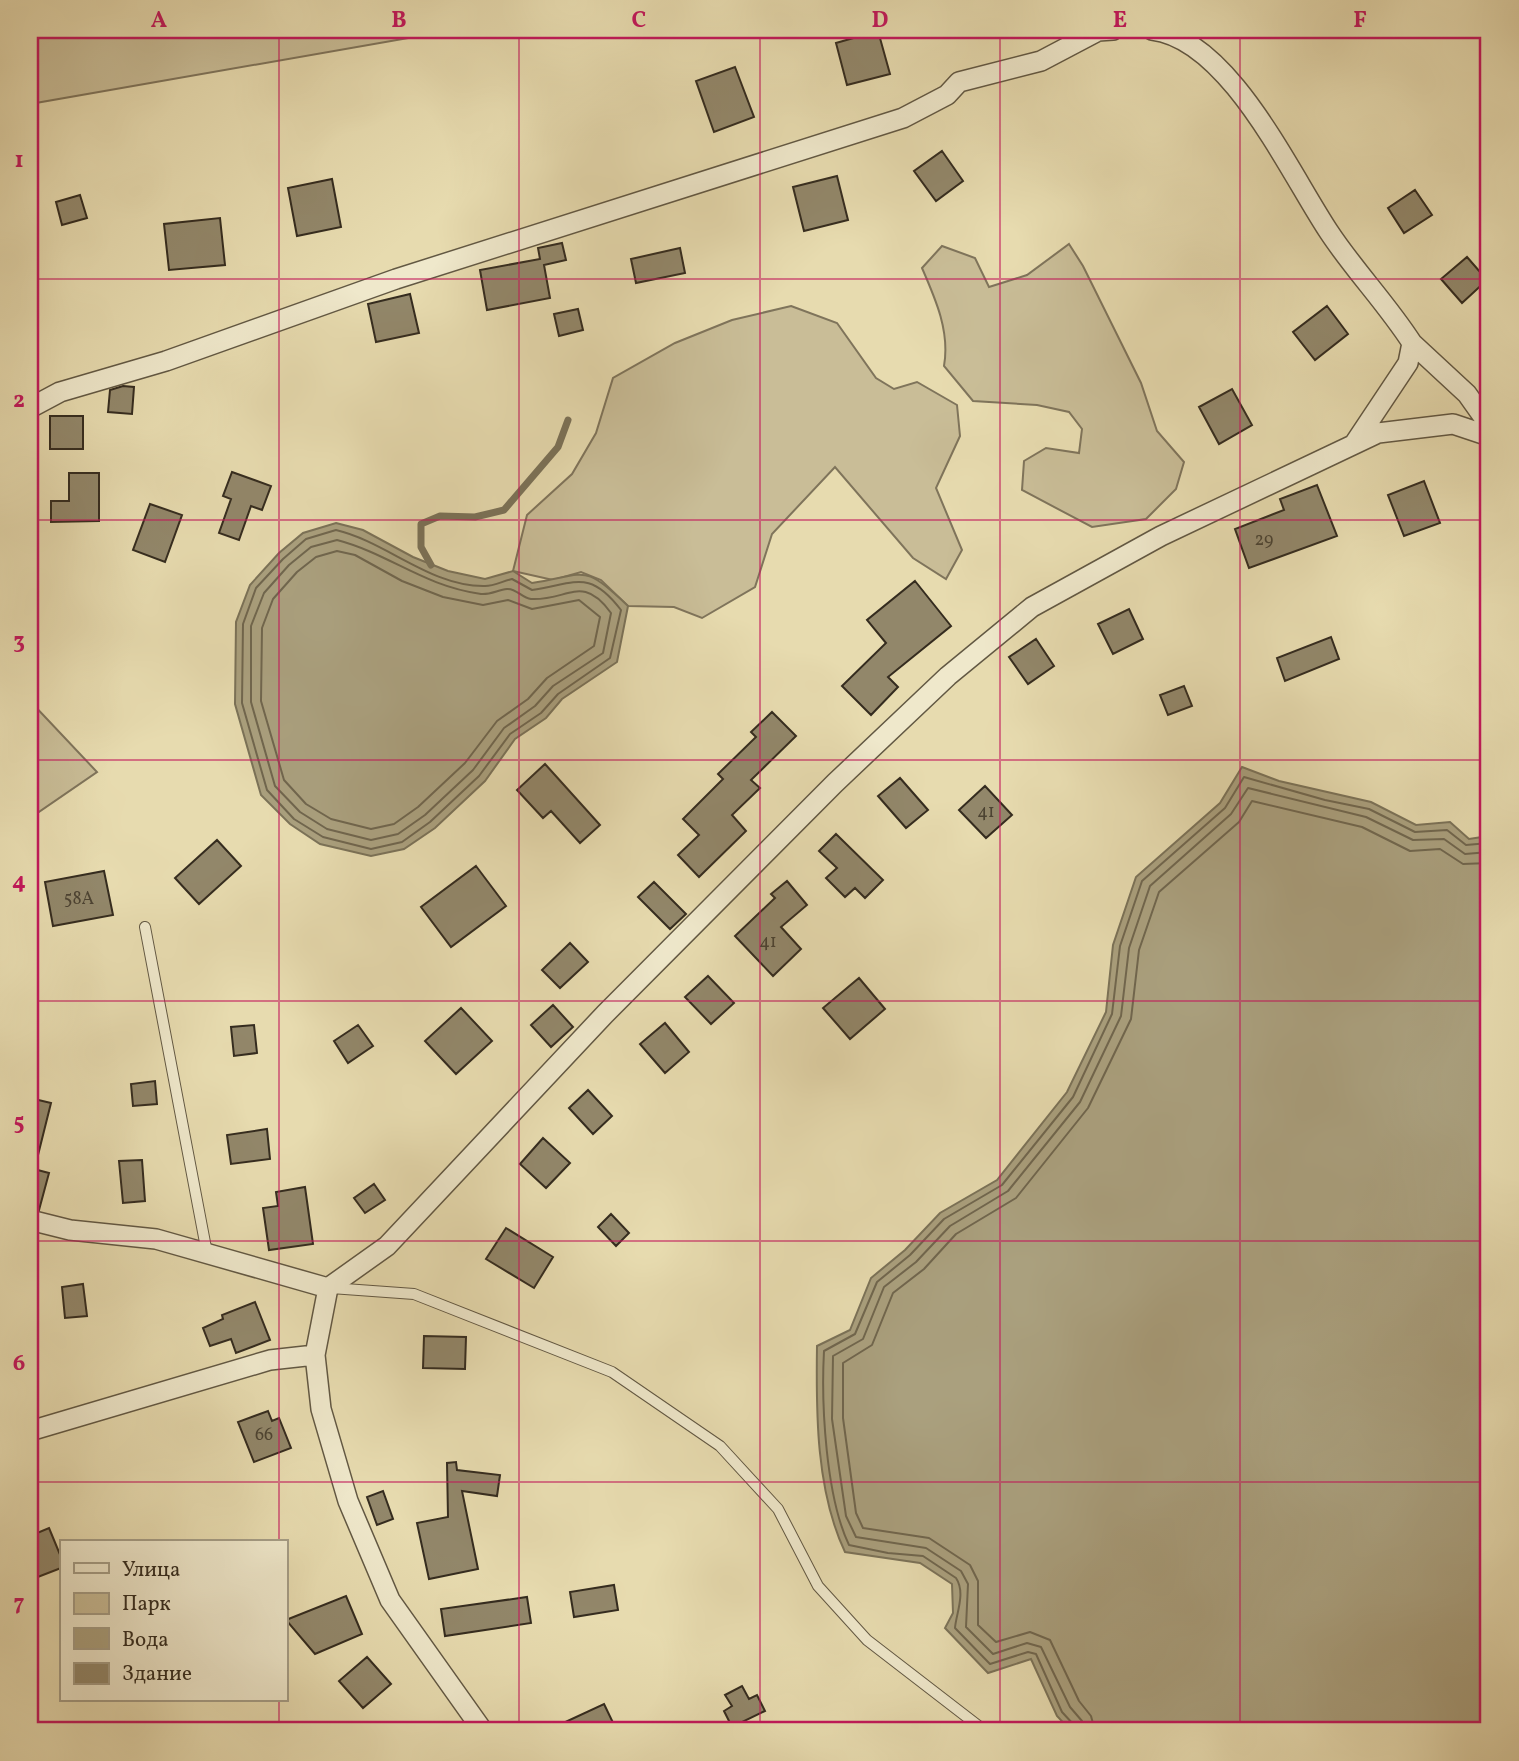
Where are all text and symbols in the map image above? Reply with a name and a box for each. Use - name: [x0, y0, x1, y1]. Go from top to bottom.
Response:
- text: A: [151, 5, 167, 37]
- text: B: [391, 5, 407, 37]
- text: C: [632, 5, 646, 37]
- text: D: [872, 5, 889, 37]
- text: E: [1113, 5, 1127, 37]
- text: F: [1353, 5, 1367, 37]
- text: 1: [14, 145, 24, 177]
- text: 2: [13, 385, 25, 417]
- house number: 29: [1255, 528, 1273, 553]
- text: 3: [13, 626, 25, 658]
- house number: 41: [977, 800, 995, 825]
- text: 4: [12, 866, 26, 898]
- house number: 58А: [64, 887, 95, 912]
- house number: 41: [759, 930, 777, 955]
- text: 5: [13, 1107, 25, 1139]
- text: 6: [13, 1348, 25, 1380]
- house number: 66: [255, 1423, 273, 1448]
- legend: [60, 1540, 287, 1702]
- text: Улица: [122, 1556, 180, 1585]
- text: 7: [14, 1588, 25, 1620]
- text: Парк: [122, 1590, 171, 1619]
- text: Вода: [122, 1626, 169, 1655]
- text: Здание: [122, 1660, 192, 1689]

